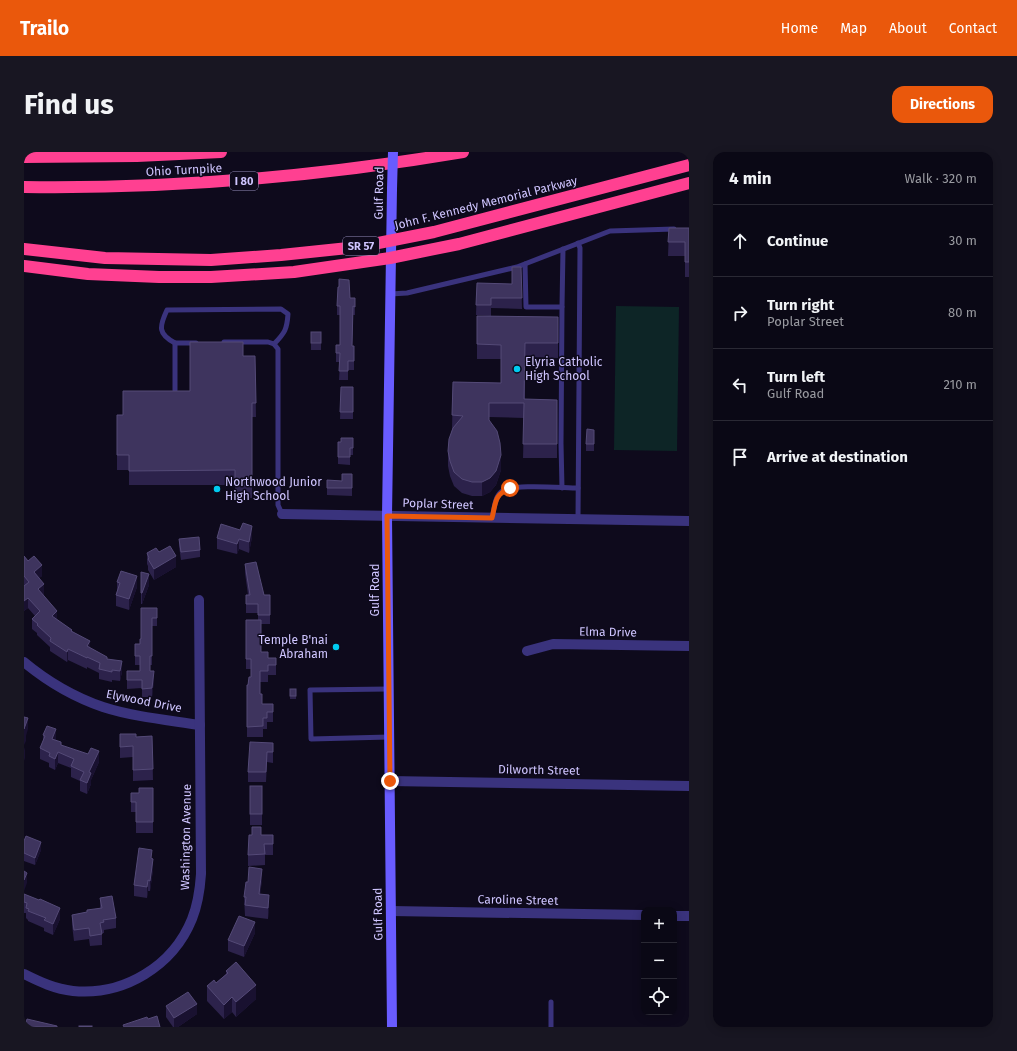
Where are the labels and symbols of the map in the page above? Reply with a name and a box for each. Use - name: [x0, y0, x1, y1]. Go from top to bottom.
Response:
- street label: Ohio Turnpike: [145, 161, 223, 179]
- street label: Gulf Road: [372, 166, 386, 220]
- road number: I 80: [230, 172, 258, 190]
- street label: John F. Kennedy Memorial Parkway: [393, 173, 579, 233]
- road number: SR 57: [343, 237, 379, 255]
- place label: Elyria Catholic High School: [525, 355, 603, 383]
- marker: Elyria Catholic High School: [512, 364, 522, 374]
- place label: Northwood Junior High School: [225, 475, 322, 503]
- route start: [501, 479, 519, 497]
- marker: Northwood Junior High School: [212, 484, 222, 494]
- street label: Poplar Street: [402, 496, 474, 512]
- street label: Gulf Road: [368, 564, 382, 616]
- street label: Elma Drive: [579, 624, 637, 640]
- place label: Temple B'nai Abraham: [259, 633, 328, 661]
- marker: Temple B'nai Abraham: [331, 642, 341, 652]
- street label: Elywood Drive: [105, 687, 183, 715]
- street label: Dilworth Street: [498, 762, 581, 778]
- route end: [381, 772, 399, 790]
- street label: Washington Avenue: [178, 784, 194, 890]
- street label: Gulf Road: [371, 887, 385, 941]
- street label: Caroline Street: [478, 892, 559, 908]

